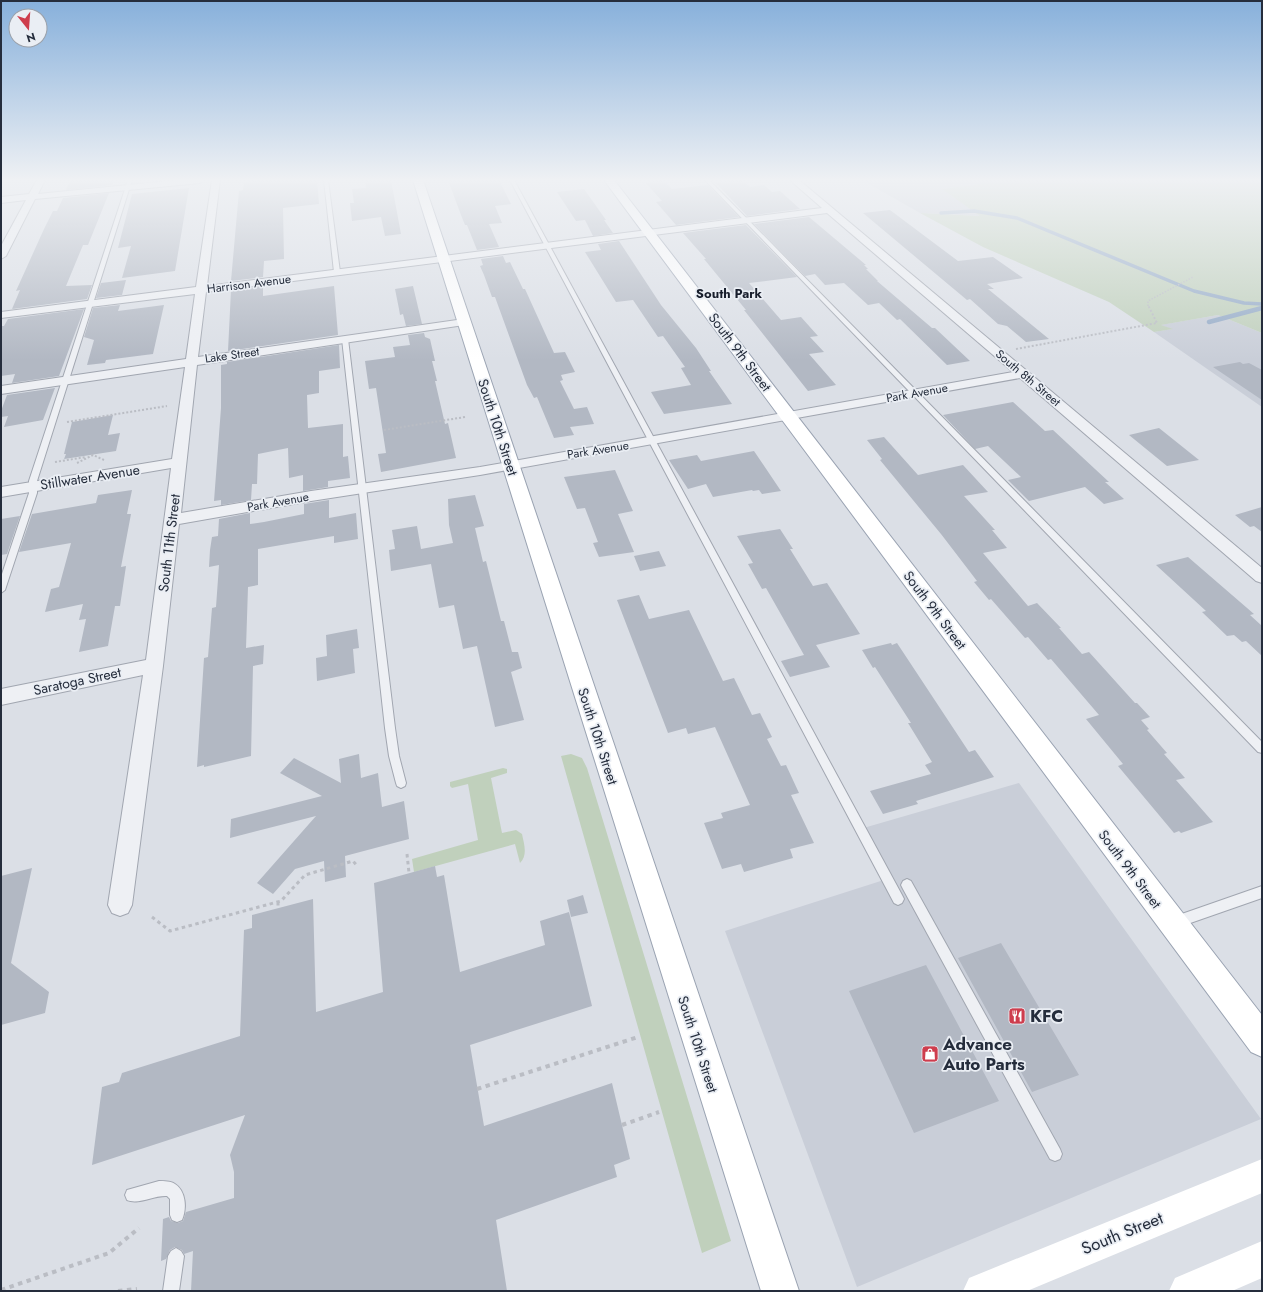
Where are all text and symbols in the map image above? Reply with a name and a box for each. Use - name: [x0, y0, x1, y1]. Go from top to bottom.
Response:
- north arrow: [8, 8, 48, 48]
- text: N: [24, 29, 37, 46]
- street label: Harrison Avenue: [206, 270, 292, 298]
- district label: South Park: [696, 284, 763, 303]
- street label: South 9th Street: [704, 308, 777, 396]
- street label: Lake Street: [204, 342, 260, 368]
- street label: South 8th Street: [992, 345, 1065, 411]
- street label: South 10th Street: [473, 376, 523, 479]
- street label: Park Avenue: [885, 379, 949, 407]
- street label: Park Avenue: [566, 436, 630, 464]
- street label: Stillwater Avenue: [39, 459, 141, 495]
- street label: Park Avenue: [246, 488, 310, 516]
- street label: South 11th Street: [153, 492, 185, 593]
- street label: South 9th Street: [899, 566, 972, 654]
- street label: Saratoga Street: [31, 662, 123, 700]
- street label: South 10th Street: [573, 685, 623, 788]
- street label: South 9th Street: [1094, 825, 1167, 913]
- street label: South 10th Street: [673, 993, 723, 1096]
- place label: KFC: [1030, 1004, 1063, 1028]
- restaurant icon: KFC: [1007, 1006, 1027, 1026]
- place label: Advance Auto Parts: [942, 1032, 1025, 1076]
- shop icon: Advance Auto Parts: [920, 1044, 940, 1064]
- street label: South Street: [1078, 1206, 1166, 1260]

